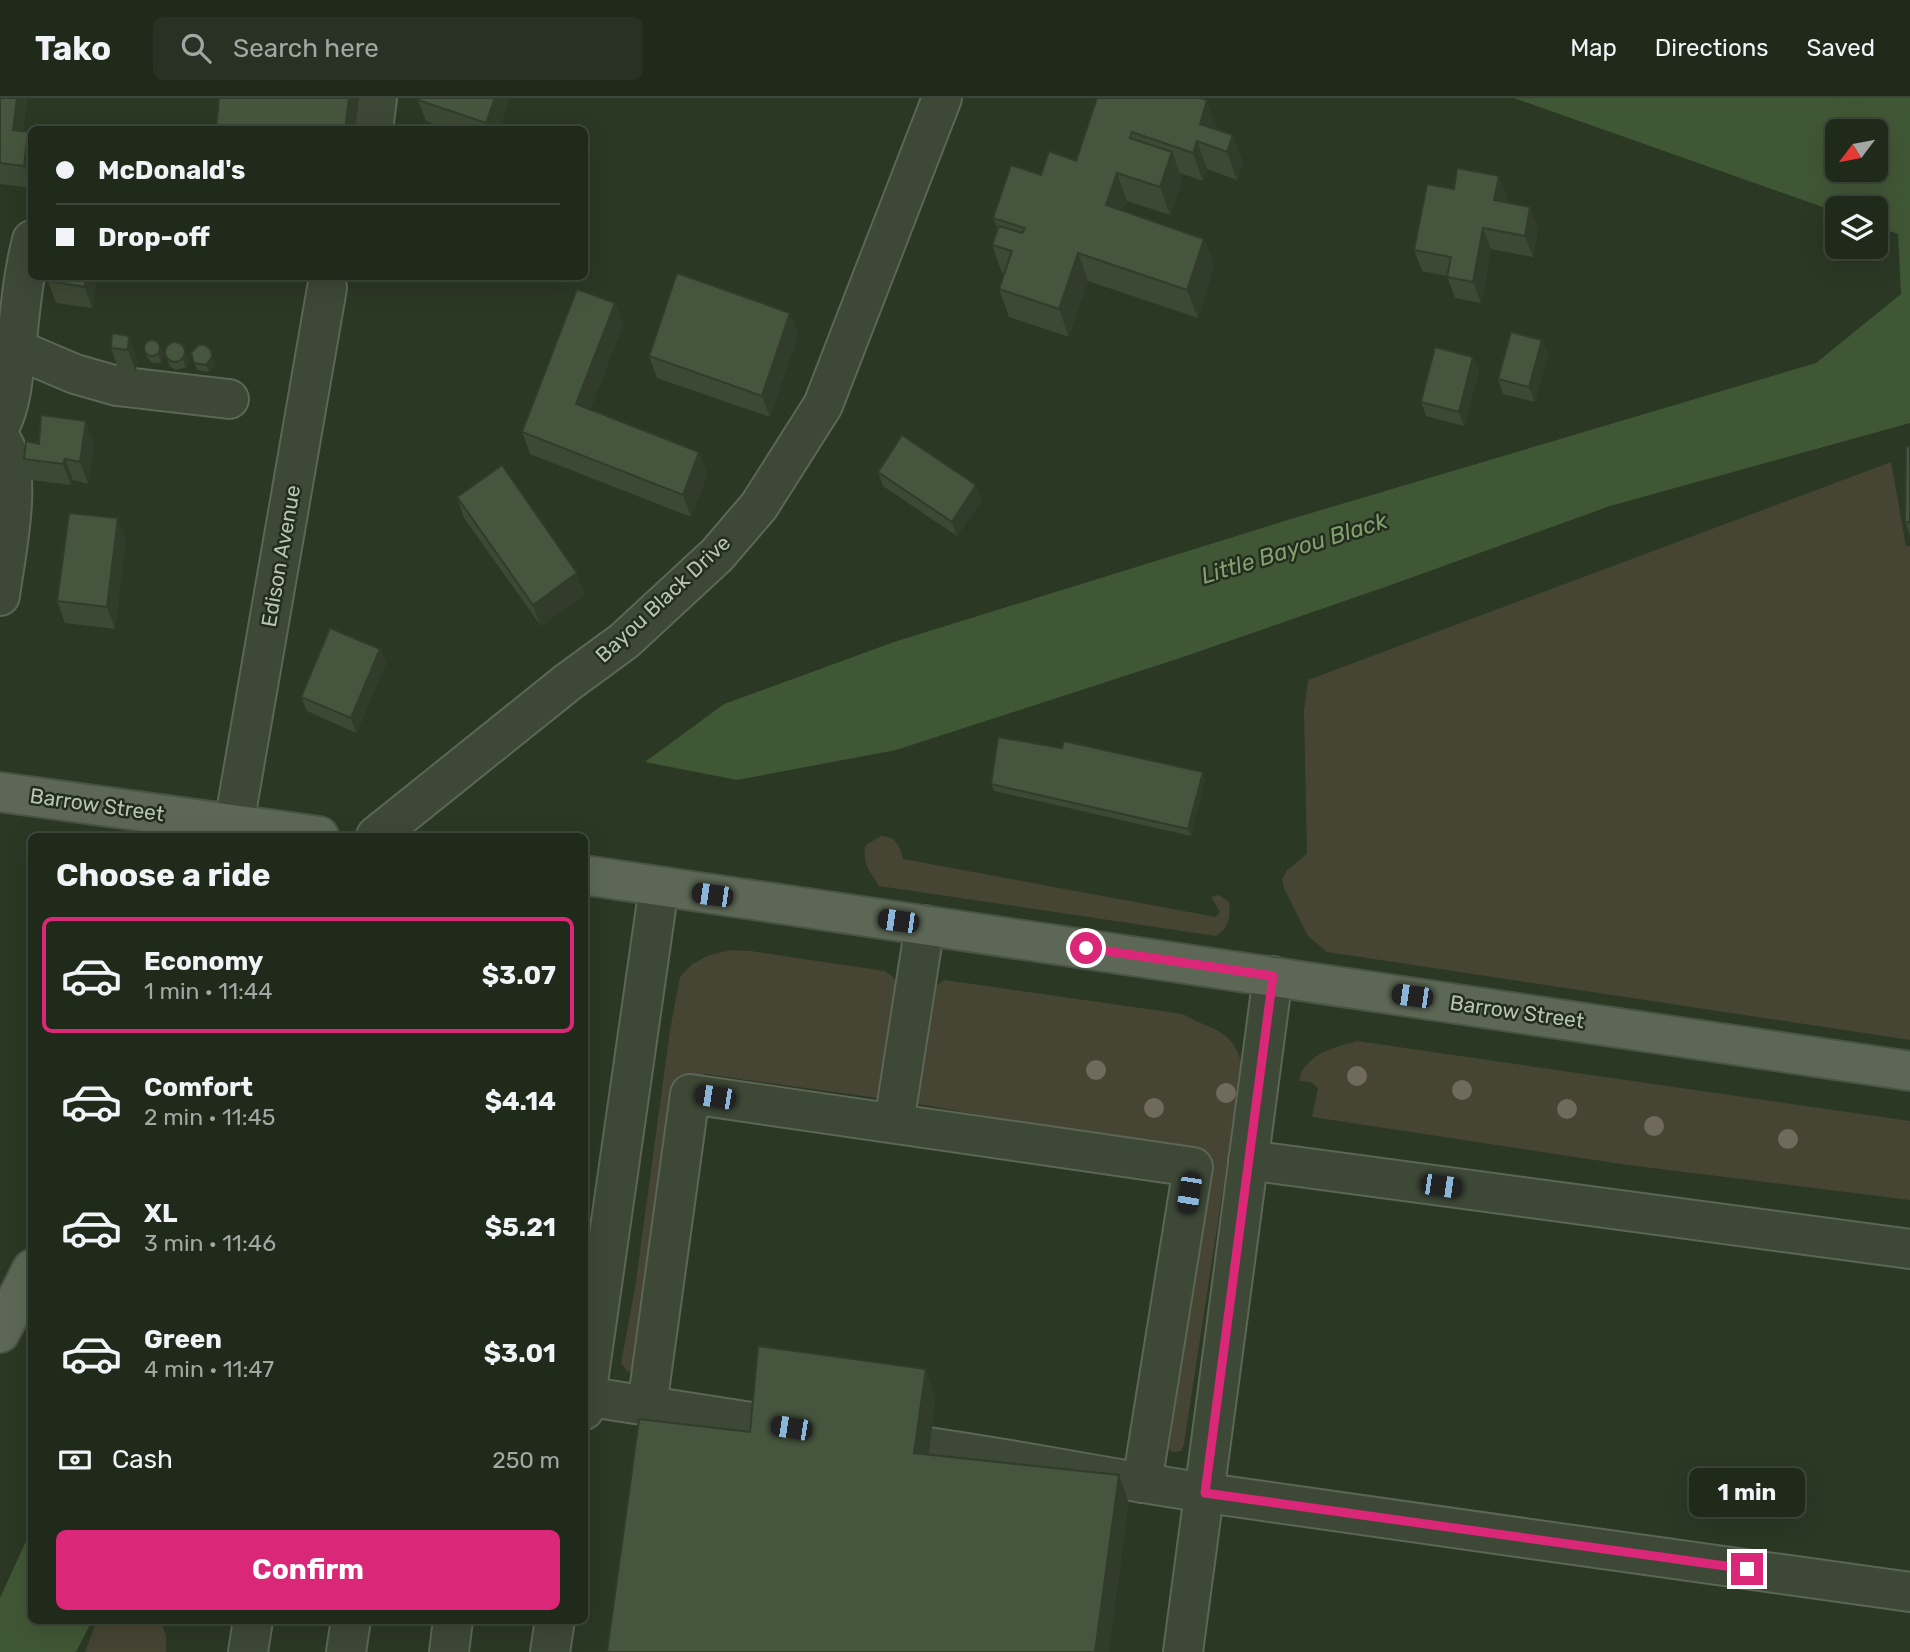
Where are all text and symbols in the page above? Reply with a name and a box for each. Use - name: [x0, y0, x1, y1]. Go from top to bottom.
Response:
- search box: [153, 17, 643, 80]
- text: Tako: [35, 29, 111, 68]
- icon: search: [177, 29, 215, 67]
- text: Search here: [233, 33, 379, 64]
- text: Map: [1570, 34, 1617, 62]
- text: Directions: [1655, 34, 1768, 62]
- text: Saved: [1806, 34, 1875, 62]
- north arrow: [1825, 119, 1888, 182]
- map controls: [1825, 119, 1888, 259]
- text: McDonald's: [98, 155, 246, 186]
- button: layers: [1825, 196, 1888, 259]
- text: Drop-off: [98, 222, 210, 253]
- street label: Edison Avenue: [256, 483, 305, 629]
- water label: Little Bayou Black: [1197, 506, 1392, 590]
- street label: Bayou Black Drive: [590, 530, 735, 667]
- street label: Barrow Street: [28, 783, 166, 826]
- text: Choose a ride: [56, 856, 270, 894]
- car: [690, 882, 735, 908]
- car: [876, 908, 921, 934]
- route start: [1070, 932, 1102, 964]
- icon: car: [60, 944, 123, 1007]
- text: Economy: [144, 946, 263, 977]
- text: $3.07: [482, 960, 556, 991]
- text: 1 min · 11:44: [144, 977, 272, 1005]
- car: [1390, 983, 1435, 1009]
- street label: Barrow Street: [1448, 990, 1586, 1033]
- icon: car: [60, 1070, 123, 1133]
- text: Comfort: [144, 1072, 253, 1103]
- car: [693, 1083, 738, 1111]
- text: $4.14: [485, 1086, 556, 1117]
- text: 2 min · 11:45: [144, 1103, 275, 1131]
- car: [1176, 1171, 1203, 1215]
- car: [1419, 1173, 1464, 1199]
- icon: car: [60, 1196, 123, 1259]
- text: XL: [144, 1198, 177, 1229]
- text: $5.21: [485, 1212, 556, 1243]
- text: 3 min · 11:46: [144, 1229, 276, 1257]
- icon: car: [60, 1322, 123, 1385]
- text: Green: [144, 1324, 222, 1355]
- text: $3.01: [484, 1338, 556, 1369]
- text: 4 min · 11:47: [144, 1355, 274, 1383]
- car: [769, 1414, 814, 1442]
- icon: cash: [56, 1441, 94, 1479]
- text: Cash: [112, 1444, 173, 1475]
- text: 250 m: [492, 1446, 560, 1474]
- callout: 1 min: [1689, 1468, 1805, 1516]
- text: 1 min: [1718, 1478, 1776, 1506]
- button: Confirm: [56, 1530, 560, 1610]
- route end: [1731, 1553, 1763, 1585]

